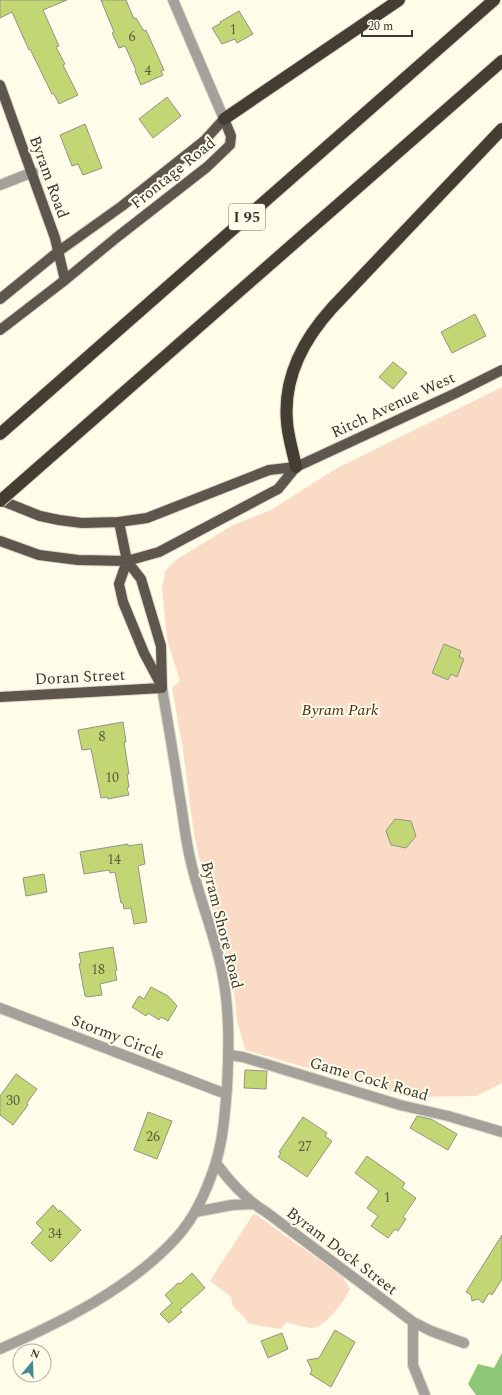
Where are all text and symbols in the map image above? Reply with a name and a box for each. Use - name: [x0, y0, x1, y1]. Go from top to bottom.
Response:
- scale bar: [362, 12, 412, 38]
- text: 20 m: [368, 17, 393, 36]
- house number: 1: [230, 19, 237, 40]
- house number: 6: [129, 26, 136, 47]
- house number: 4: [145, 60, 152, 81]
- street label: Frontage Road: [125, 131, 221, 215]
- street label: Byram Road: [23, 132, 75, 222]
- road number: I 95: [229, 204, 265, 230]
- street label: Ritch Avenue West: [327, 366, 459, 444]
- street label: Doran Street: [34, 663, 126, 691]
- park label: Byram Park: [302, 698, 379, 722]
- house number: 8: [99, 726, 106, 747]
- house number: 10: [105, 767, 119, 788]
- house number: 14: [107, 849, 121, 870]
- street label: Byram Shore Road: [195, 859, 249, 991]
- house number: 18: [91, 959, 105, 980]
- street label: Stormy Circle: [68, 1008, 168, 1066]
- street label: Game Cock Road: [307, 1051, 431, 1107]
- house number: 30: [6, 1090, 20, 1111]
- house number: 26: [146, 1126, 160, 1147]
- house number: 27: [298, 1136, 312, 1157]
- house number: 1: [384, 1187, 391, 1208]
- street label: Byram Dock Street: [281, 1201, 403, 1301]
- house number: 34: [48, 1223, 62, 1244]
- north arrow: [12, 1343, 52, 1383]
- text: N: [28, 1345, 42, 1364]

